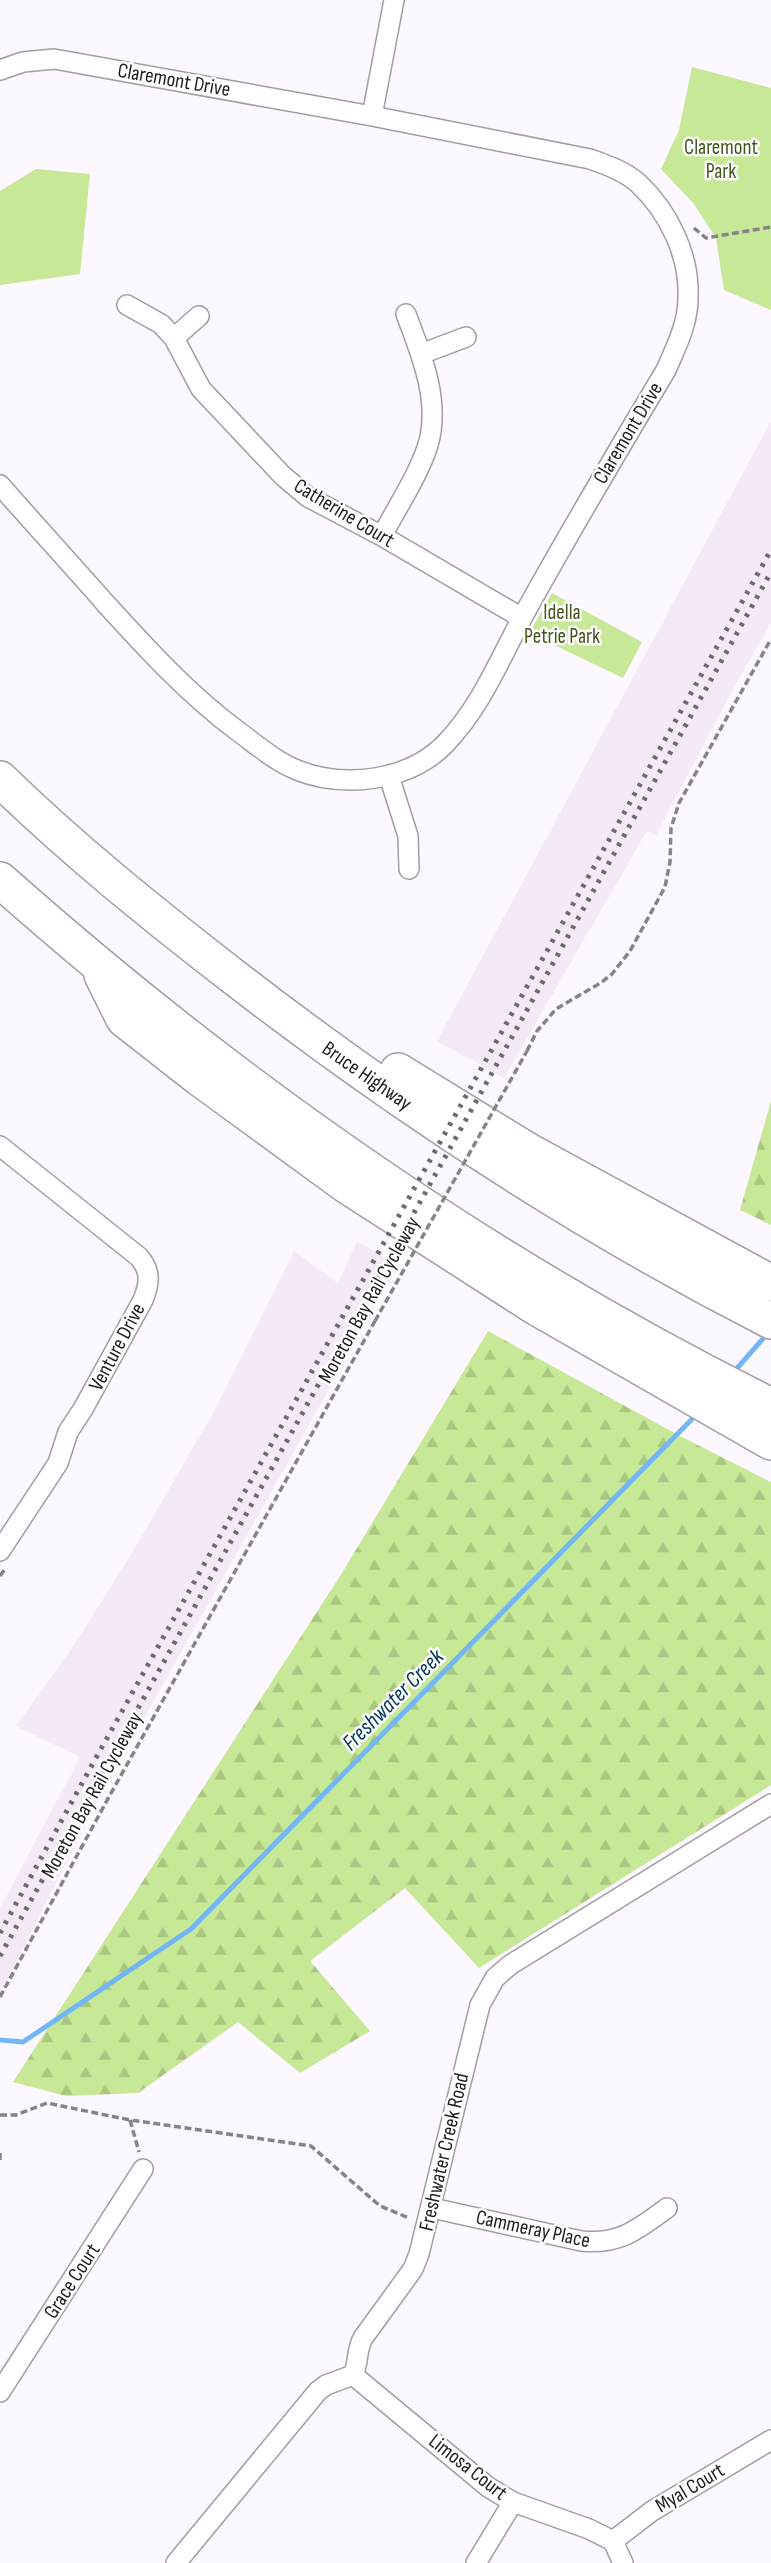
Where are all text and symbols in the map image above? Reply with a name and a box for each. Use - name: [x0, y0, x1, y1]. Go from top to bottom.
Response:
- street label: Claremont Drive: [116, 58, 232, 102]
- park label: Claremont Park: [684, 135, 758, 184]
- street label: Claremont Drive: [588, 378, 668, 488]
- street label: Catherine Court: [289, 473, 399, 553]
- park label: Idella Petrie Park: [524, 600, 600, 649]
- street label: Bruce Highway: [317, 1036, 417, 1116]
- street label: Moreton Bay Rail Cycleway: [313, 1212, 425, 1388]
- street label: Venture Drive: [83, 1299, 151, 1395]
- water label: Freshwater Creek: [336, 1642, 451, 1757]
- street label: Moreton Bay Rail Cycleway: [36, 1707, 148, 1883]
- street label: Freshwater Creek Road: [414, 2071, 474, 2233]
- street label: Cammeray Place: [474, 2205, 592, 2253]
- street label: Grace Court: [38, 2239, 106, 2323]
- street label: Limosa Court: [424, 2429, 512, 2505]
- street label: Myal Court: [651, 2458, 729, 2518]

